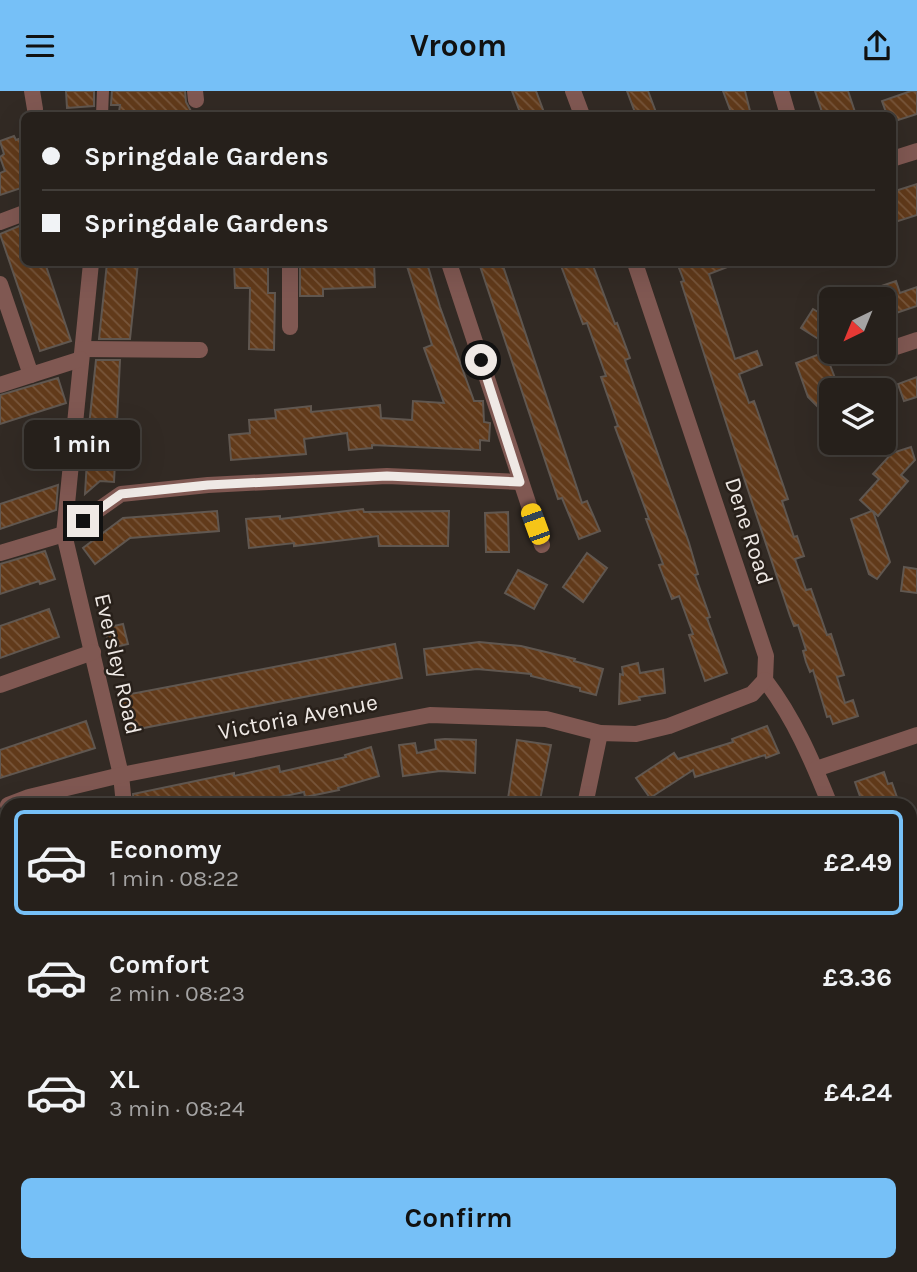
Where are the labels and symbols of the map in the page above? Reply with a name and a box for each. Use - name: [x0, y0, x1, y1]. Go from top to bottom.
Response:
- north arrow: [819, 287, 896, 364]
- route start: [465, 344, 497, 376]
- callout: 1 min: [25, 419, 141, 469]
- street label: Dene Road: [719, 474, 779, 588]
- car: [518, 501, 553, 547]
- route end: [67, 505, 99, 537]
- street label: Eversley Road: [89, 591, 147, 737]
- street label: Victoria Avenue: [216, 688, 380, 746]

